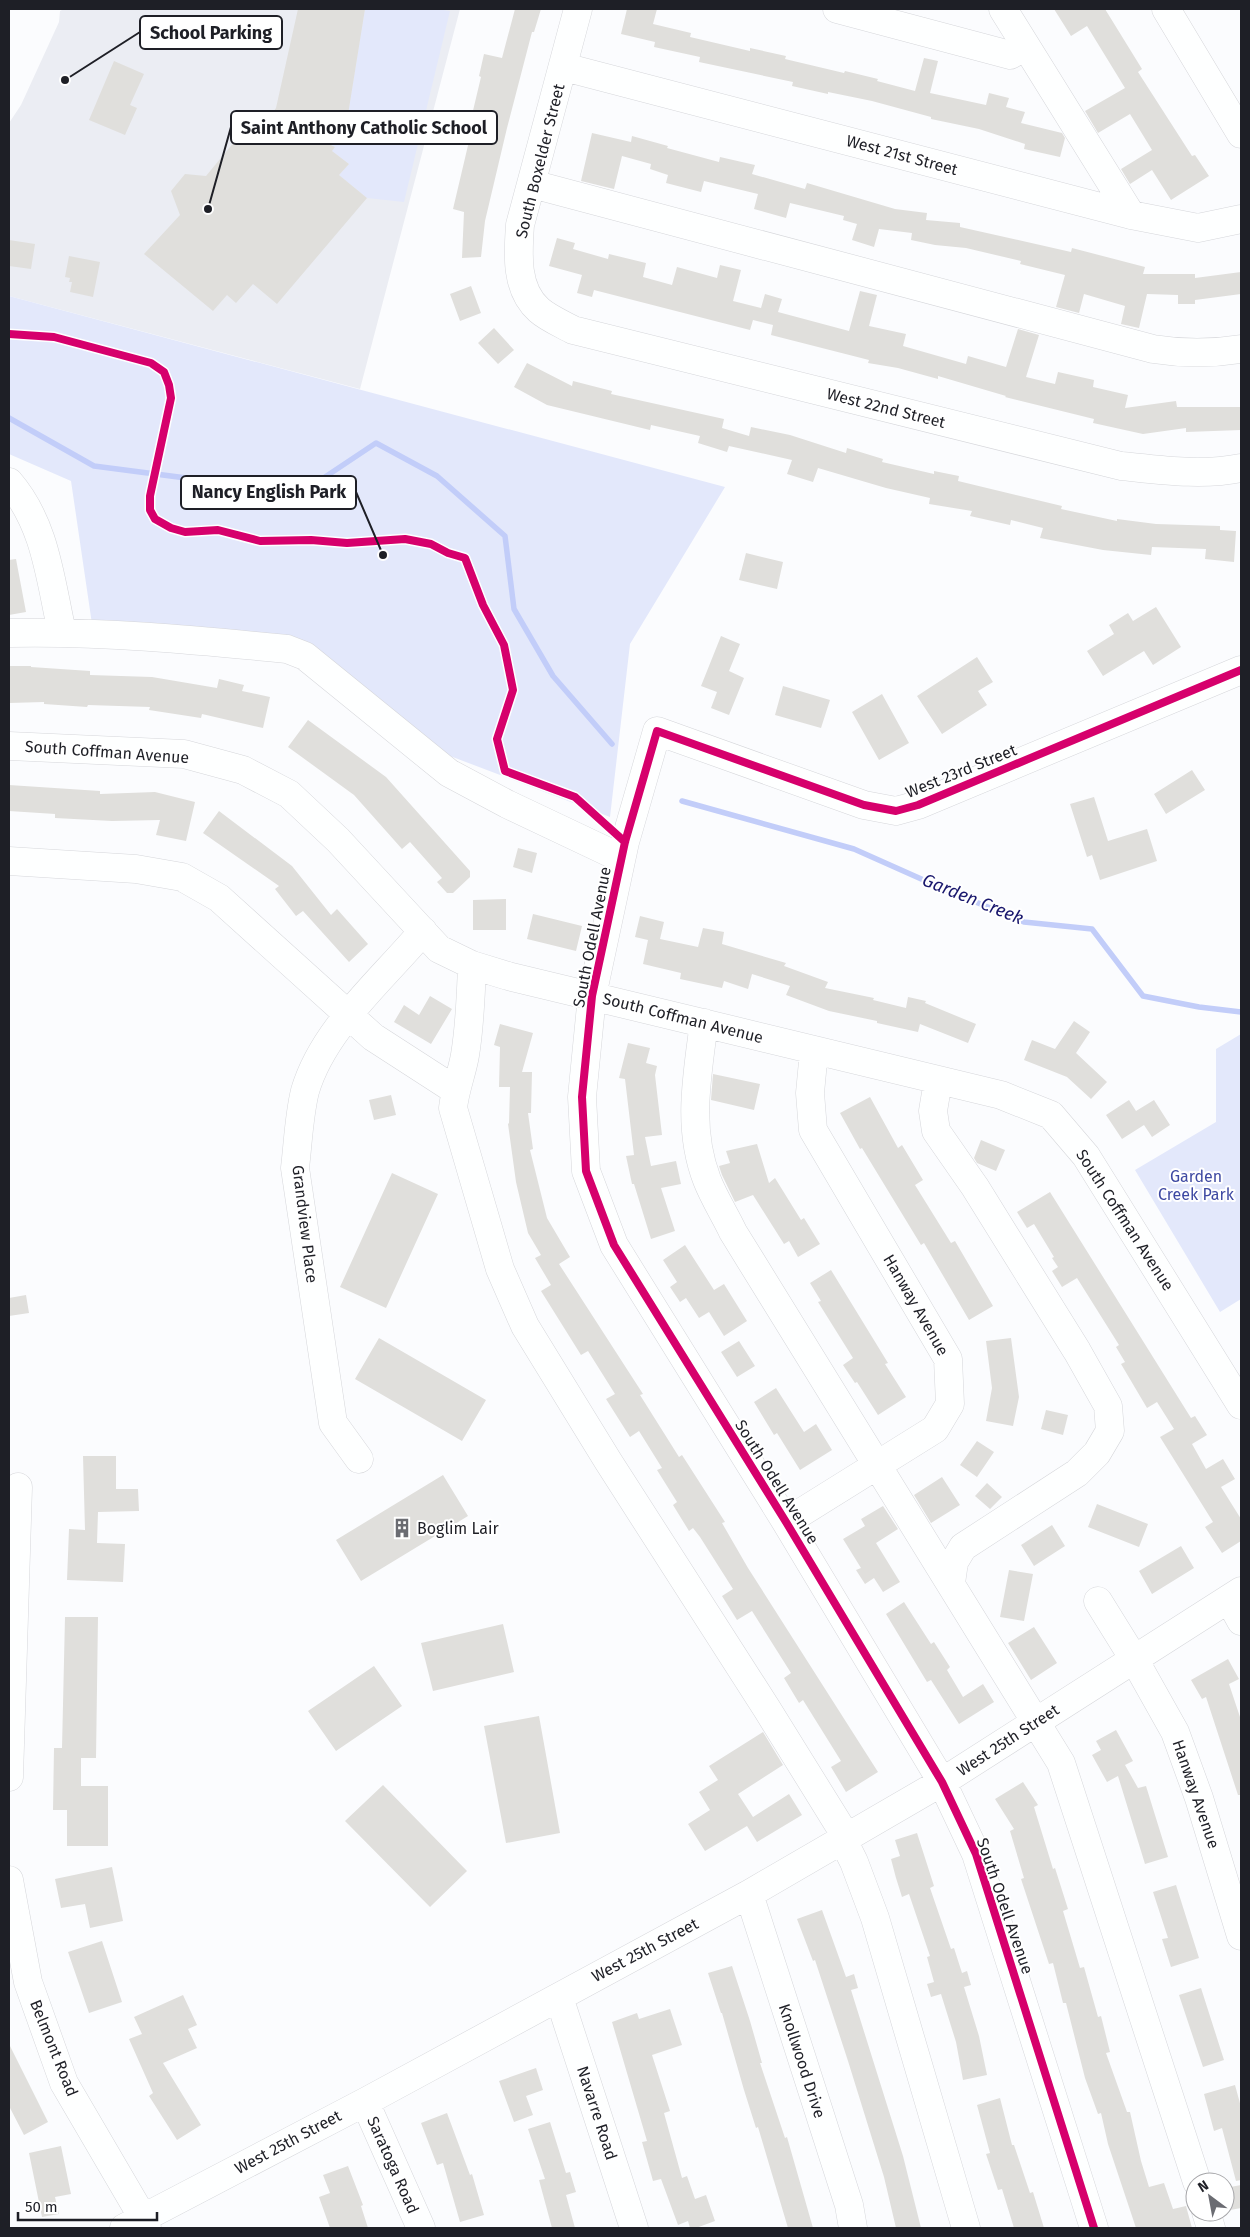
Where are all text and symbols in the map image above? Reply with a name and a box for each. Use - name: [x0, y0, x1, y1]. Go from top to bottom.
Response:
- callout: School Parking: [140, 16, 282, 49]
- text: School Parking: [150, 22, 272, 44]
- street label: South Boxelder Street: [512, 81, 568, 240]
- callout: Saint Anthony Catholic School: [231, 111, 497, 144]
- text: Saint Anthony Catholic School: [241, 117, 488, 139]
- street label: West 21st Street: [844, 131, 960, 179]
- street label: West 22nd Street: [825, 384, 948, 432]
- callout: Nancy English Park: [181, 476, 356, 509]
- text: Nancy English Park: [192, 481, 347, 503]
- street label: South Coffman Avenue: [24, 737, 190, 767]
- street label: West 23rd Street: [903, 740, 1019, 802]
- street label: South Odell Avenue: [569, 865, 615, 1009]
- water label: Garden Creek: [919, 869, 1027, 929]
- street label: South Coffman Avenue: [601, 989, 765, 1047]
- street label: South Coffman Avenue: [1072, 1146, 1178, 1294]
- street label: Grandview Place: [288, 1164, 322, 1284]
- park label: Garden Creek Park: [1158, 1167, 1235, 1204]
- street label: Hanway Avenue: [879, 1251, 953, 1359]
- street label: South Odell Avenue: [731, 1416, 823, 1548]
- building icon: Boglim Lair: [391, 1517, 413, 1539]
- place label: Boglim Lair: [417, 1519, 500, 1538]
- street label: West 25th Street: [953, 1700, 1063, 1780]
- street label: Hanway Avenue: [1168, 1737, 1224, 1851]
- street label: South Odell Avenue: [973, 1835, 1037, 1977]
- street label: West 25th Street: [588, 1914, 702, 1986]
- street label: Belmont Road: [26, 1997, 82, 2099]
- street label: Knollwood Drive: [775, 2001, 829, 2121]
- street label: Navarre Road: [573, 2064, 621, 2162]
- street label: West 25th Street: [231, 2106, 345, 2178]
- street label: Saratoga Road: [363, 2113, 423, 2217]
- north arrow: [1185, 2172, 1235, 2222]
- text: N: [1195, 2177, 1212, 2196]
- scale bar: [18, 2190, 156, 2222]
- text: 50 m: [25, 2198, 58, 2216]

